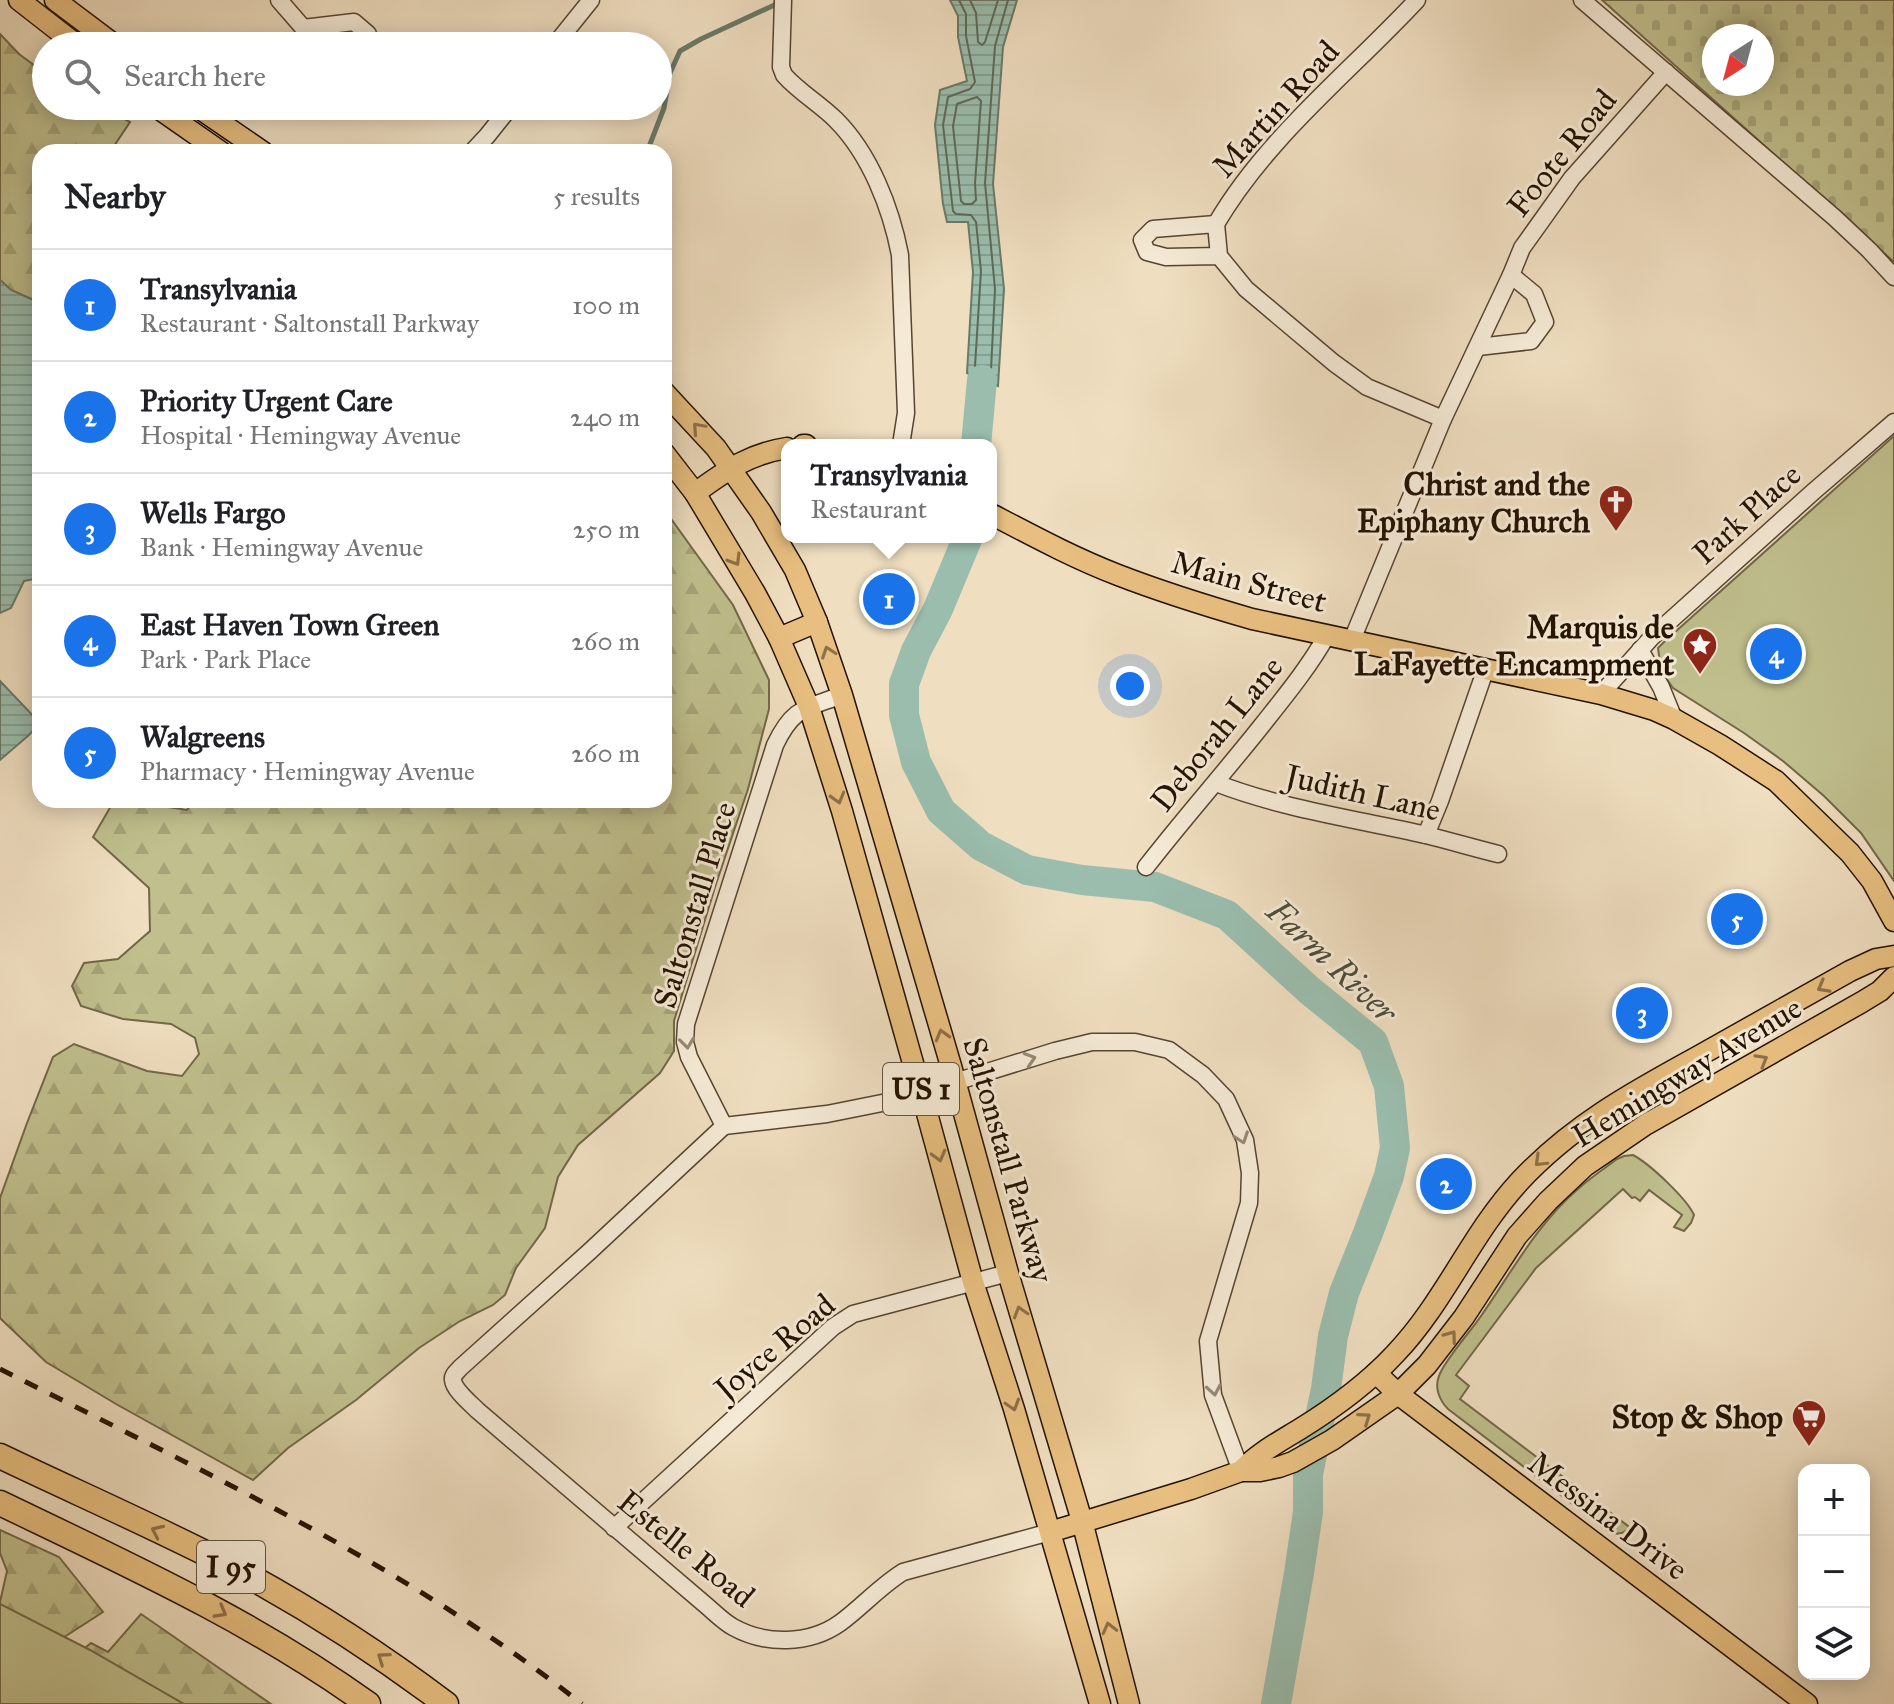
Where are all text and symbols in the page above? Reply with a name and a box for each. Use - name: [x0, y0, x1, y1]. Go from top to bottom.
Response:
- north arrow: [1702, 24, 1774, 96]
- search box: [32, 32, 672, 120]
- street label: Martin Road: [1204, 32, 1348, 186]
- icon: search: [60, 54, 104, 98]
- text: Search here: [124, 58, 266, 94]
- street label: Foote Road: [1499, 81, 1625, 225]
- text: Nearby: [64, 176, 166, 217]
- text: 5 results: [553, 180, 640, 212]
- text: Transylvania: [140, 271, 297, 307]
- text: 1: [85, 289, 95, 321]
- text: 100 m: [572, 289, 640, 321]
- text: Restaurant · Saltonstall Parkway: [140, 307, 479, 339]
- text: Priority Urgent Care: [140, 383, 393, 419]
- text: 2: [84, 401, 96, 433]
- text: 240 m: [570, 401, 640, 433]
- text: Hospital · Hemingway Avenue: [140, 419, 461, 451]
- one-way arrow: [694, 423, 708, 438]
- popup: [781, 439, 997, 543]
- street label: Park Place: [1685, 455, 1809, 573]
- text: Transylvania: [811, 457, 967, 493]
- place label: Christ and the Epiphany Church: [1357, 465, 1590, 541]
- church icon: Christ and the Epiphany Church: [1597, 483, 1635, 533]
- text: Restaurant: [811, 493, 927, 525]
- text: Wells Fargo: [140, 495, 286, 531]
- text: 3: [85, 513, 95, 545]
- text: 250 m: [573, 513, 640, 545]
- text: Bank · Hemingway Avenue: [140, 531, 423, 563]
- street label: Main Street: [1167, 543, 1331, 621]
- one-way arrow: [725, 551, 741, 566]
- pin: 1: [863, 569, 915, 629]
- text: East Haven Town Green: [140, 607, 440, 643]
- place label: Marquis de LaFayette Encampment: [1354, 608, 1675, 684]
- pin: 4: [1750, 624, 1802, 684]
- text: 4: [83, 625, 97, 657]
- text: 260 m: [571, 625, 640, 657]
- place icon: Marquis de LaFayette Encampment: [1681, 626, 1719, 676]
- text: Park · Park Place: [140, 643, 311, 675]
- one-way arrow: [821, 646, 837, 660]
- street label: Deborah Lane: [1143, 649, 1291, 819]
- your location: [1110, 666, 1150, 706]
- text: Walgreens: [140, 719, 265, 755]
- text: 5: [84, 737, 96, 769]
- text: 260 m: [571, 737, 640, 769]
- text: Pharmacy · Hemingway Avenue: [140, 755, 475, 787]
- street label: Judith Lane: [1279, 756, 1444, 830]
- one-way arrow: [829, 791, 845, 805]
- street label: Saltonstall Place: [645, 797, 745, 1013]
- pin: 5: [1711, 889, 1763, 949]
- water label: Farm River: [1258, 890, 1407, 1033]
- one-way arrow: [1817, 977, 1831, 992]
- pin: 3: [1616, 983, 1668, 1043]
- street label: Hemingway Avenue: [1565, 988, 1809, 1156]
- one-way arrow: [935, 1029, 951, 1043]
- street label: Saltonstall Parkway: [954, 1033, 1062, 1288]
- one-way arrow: [679, 1036, 696, 1049]
- one-way arrow: [1023, 1052, 1036, 1068]
- one-way arrow: [1753, 1054, 1767, 1070]
- road number: US 1: [883, 1063, 959, 1115]
- one-way arrow: [1233, 1130, 1249, 1144]
- one-way arrow: [930, 1149, 946, 1163]
- one-way arrow: [1535, 1152, 1549, 1167]
- pin: 2: [1420, 1154, 1472, 1214]
- street label: Joyce Road: [705, 1285, 843, 1410]
- one-way arrow: [1013, 1306, 1029, 1320]
- one-way arrow: [1441, 1331, 1455, 1345]
- one-way arrow: [1204, 1384, 1221, 1397]
- one-way arrow: [1003, 1398, 1019, 1412]
- place label: Stop & Shop: [1612, 1398, 1783, 1437]
- supermarket icon: Stop & Shop: [1790, 1398, 1828, 1448]
- one-way arrow: [1357, 1413, 1371, 1428]
- street label: Messina Drive: [1520, 1443, 1696, 1589]
- map controls: [1798, 1464, 1870, 1680]
- button: +: [1798, 1464, 1870, 1536]
- street label: Estelle Road: [610, 1482, 762, 1616]
- one-way arrow: [150, 1525, 165, 1541]
- button: −: [1798, 1536, 1870, 1608]
- road number: I 95: [197, 1541, 265, 1593]
- one-way arrow: [213, 1602, 227, 1617]
- button: layers: [1798, 1608, 1870, 1680]
- one-way arrow: [1102, 1622, 1119, 1636]
- one-way arrow: [377, 1653, 392, 1668]

